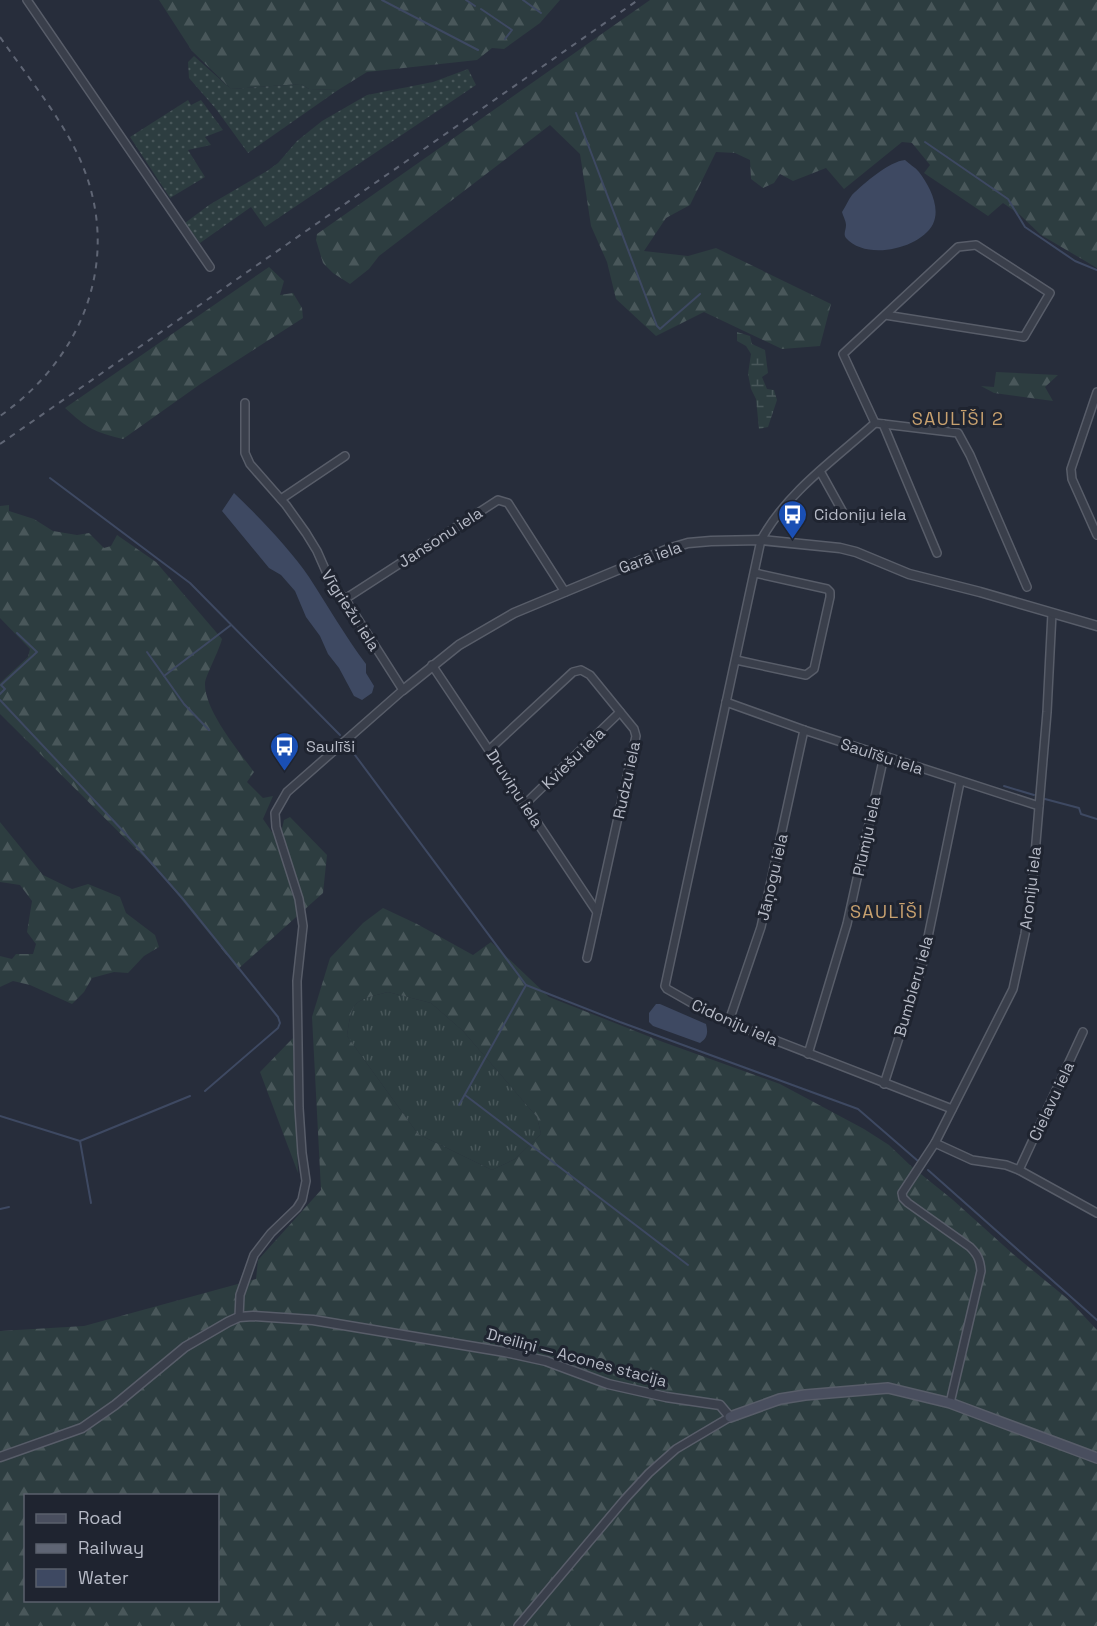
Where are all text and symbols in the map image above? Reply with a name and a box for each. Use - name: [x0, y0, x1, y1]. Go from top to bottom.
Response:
- district label: SAULĪŠI 2: [912, 407, 1004, 430]
- bus stop icon: Cidoniju iela: [777, 498, 809, 540]
- street label: Jansonu iela: [394, 502, 486, 573]
- place label: Cidoniju iela: [814, 504, 906, 525]
- street label: Garā iela: [616, 536, 684, 579]
- street label: Vīgriežu iela: [316, 566, 385, 655]
- street label: Kviešu iela: [537, 723, 609, 794]
- bus stop icon: Saulīši: [269, 730, 301, 772]
- street label: Saulīšu iela: [838, 733, 926, 780]
- place label: Saulīši: [306, 736, 355, 757]
- street label: Rudzu iela: [608, 739, 645, 821]
- street label: Druviņu iela: [482, 745, 548, 831]
- street label: Plūmju iela: [848, 794, 885, 878]
- street label: Jāņogu iela: [752, 832, 793, 923]
- street label: Aroniju iela: [1015, 845, 1046, 931]
- district label: SAULĪŠI: [850, 900, 924, 923]
- street label: Bumbieru iela: [889, 933, 938, 1039]
- street label: Cidoniju iela: [688, 994, 781, 1051]
- street label: Cielavu iela: [1024, 1058, 1079, 1144]
- street label: Dreiliņi — Acones stacija: [485, 1323, 669, 1392]
- legend: [24, 1494, 219, 1602]
- text: Road: [78, 1506, 122, 1529]
- text: Railway: [78, 1536, 144, 1559]
- text: Water: [78, 1566, 129, 1589]

